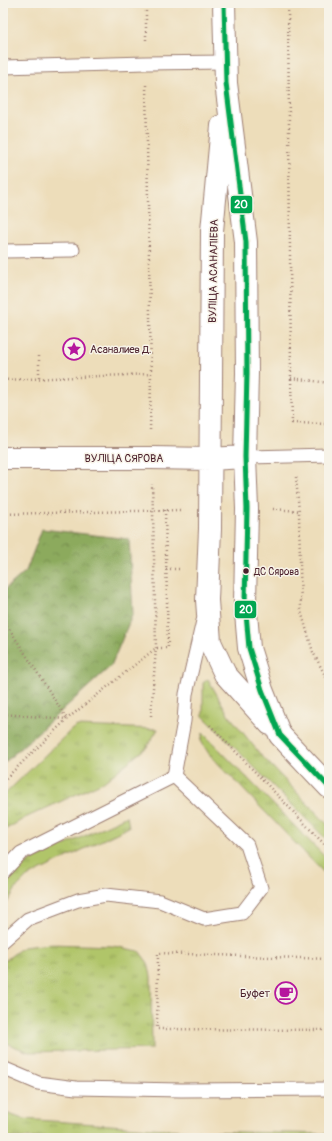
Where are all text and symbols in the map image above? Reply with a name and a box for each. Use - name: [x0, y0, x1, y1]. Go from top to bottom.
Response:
- line badge: 20: [230, 195, 253, 214]
- text: 20: [234, 198, 248, 211]
- street label: ВУЛІЦА АСАНАЛІЕВА: [206, 219, 221, 323]
- place icon: Асаналиев Д.: [61, 336, 87, 362]
- place label: Асаналиев Д.: [90, 343, 151, 356]
- street label: ВУЛІЦА СЯРОВА: [85, 452, 163, 465]
- marker: ДС Сярова: [241, 566, 251, 576]
- place label: ДС Сярова: [253, 566, 299, 578]
- line badge: 20: [234, 600, 257, 619]
- text: 20: [239, 603, 253, 616]
- cafe icon: Буфет: [273, 980, 299, 1006]
- place label: Буфет: [240, 987, 270, 1000]

